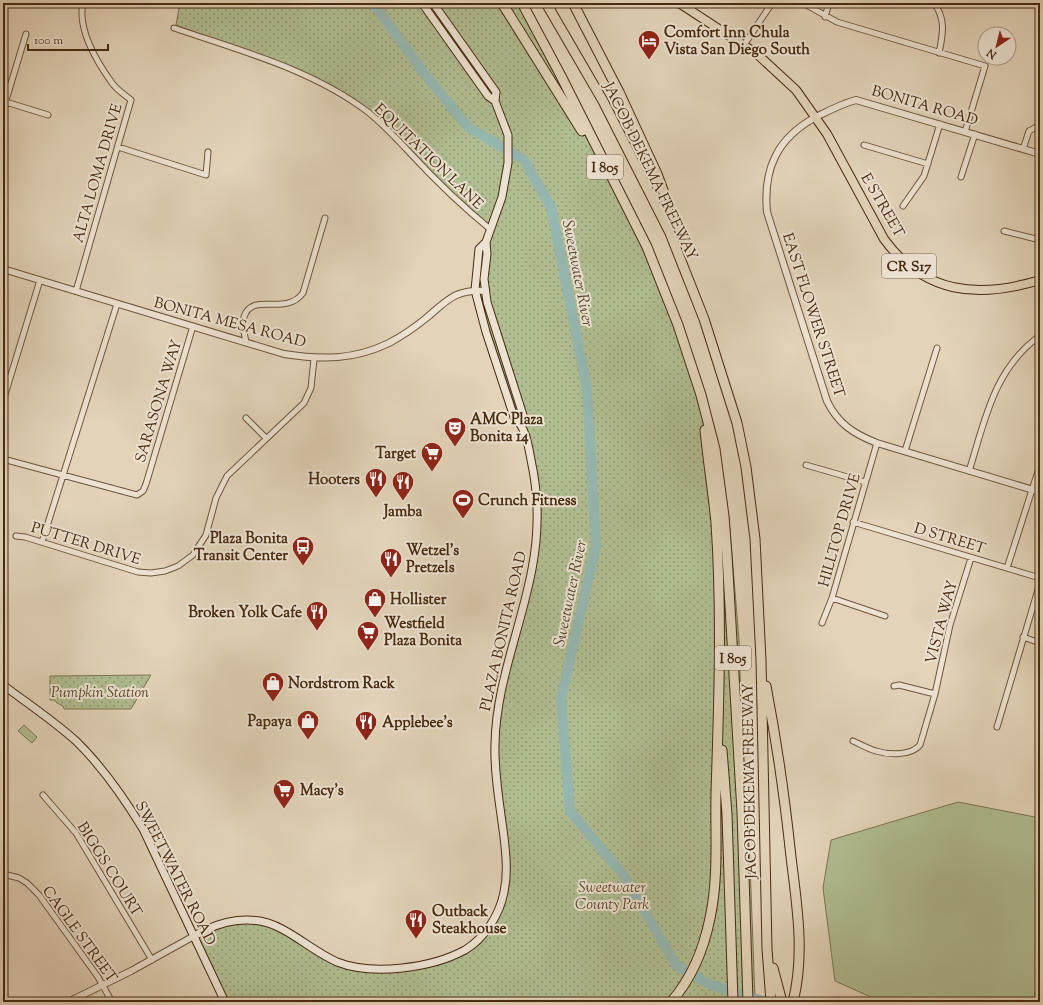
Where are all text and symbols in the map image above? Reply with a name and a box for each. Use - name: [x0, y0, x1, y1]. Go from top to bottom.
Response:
- place label: Comfort Inn Chula Vista San Diego South: [664, 23, 810, 61]
- scale bar: [28, 26, 108, 52]
- north arrow: [977, 26, 1017, 66]
- hotel icon: Comfort Inn Chula Vista San Diego South: [636, 28, 662, 61]
- text: 100 m: [34, 32, 63, 50]
- text: N: [983, 44, 1001, 63]
- street label: JACOB DEKEMA FREEWAY: [597, 78, 702, 265]
- street label: BONITA ROAD: [869, 81, 980, 132]
- street label: EQUITATION LANE: [369, 99, 487, 215]
- street label: ALTA LOMA DRIVE: [68, 101, 128, 246]
- road number: I 805: [587, 155, 623, 179]
- street label: E STREET: [855, 170, 909, 242]
- water label: Sweetwater River: [555, 218, 598, 329]
- street label: EAST FLOWER STREET: [776, 230, 849, 401]
- road number: CR S17: [882, 254, 936, 278]
- street label: BONITA MESA ROAD: [151, 293, 308, 354]
- street label: SARASONA WAY: [131, 337, 188, 465]
- place label: AMC Plaza Bonita 14: [470, 410, 543, 448]
- theatre icon: AMC Plaza Bonita 14: [442, 415, 468, 448]
- supermarket icon: Target: [419, 440, 445, 473]
- place label: Target: [375, 444, 417, 465]
- restaurant icon: Hooters: [363, 466, 389, 499]
- restaurant icon: Jamba: [390, 469, 416, 502]
- place label: Hooters: [308, 470, 360, 491]
- street label: HILLTOP DRIVE: [814, 471, 867, 590]
- sports icon: Crunch Fitness: [450, 487, 476, 520]
- place label: Crunch Fitness: [478, 491, 577, 512]
- place label: Jamba: [383, 502, 422, 523]
- street label: PUTTER DRIVE: [28, 518, 143, 571]
- street label: D STREET: [911, 519, 988, 560]
- place label: Plaza Bonita Transit Center: [194, 529, 288, 567]
- bus stop icon: Plaza Bonita Transit Center: [290, 534, 316, 567]
- water label: Sweetwater River: [549, 538, 594, 649]
- place label: Wetzel's Pretzels: [406, 541, 459, 579]
- restaurant icon: Wetzel's Pretzels: [378, 546, 404, 579]
- street label: PLAZA BONITA ROAD: [476, 549, 533, 713]
- street label: VISTA WAY: [921, 578, 964, 667]
- shop icon: Hollister: [362, 586, 388, 619]
- place label: Hollister: [390, 590, 447, 611]
- restaurant icon: Broken Yolk Cafe: [304, 599, 330, 632]
- place label: Broken Yolk Cafe: [188, 603, 302, 624]
- place label: Westfield Plaza Bonita: [384, 614, 462, 652]
- supermarket icon: Westfield Plaza Bonita: [355, 619, 381, 652]
- road number: I 805: [715, 646, 751, 670]
- shop icon: Nordstrom Rack: [260, 670, 286, 703]
- place label: Nordstrom Rack: [288, 674, 396, 695]
- park label: Pumpkin Station: [51, 683, 149, 704]
- street label: JACOB DEKEMA FREEWAY: [738, 683, 763, 880]
- shop icon: Papaya: [295, 708, 321, 741]
- restaurant icon: Applebee's: [353, 709, 379, 742]
- place label: Papaya: [248, 712, 292, 733]
- place label: Applebee's: [382, 713, 453, 734]
- supermarket icon: Macy's: [271, 777, 297, 810]
- place label: Macy's: [300, 781, 344, 802]
- street label: SWEETWATER ROAD: [129, 798, 220, 950]
- street label: BIGGS COURT: [71, 818, 147, 922]
- park label: Sweetwater County Park: [575, 878, 649, 916]
- street label: CAGLE STREET: [36, 882, 121, 988]
- place label: Outback Steakhouse: [432, 902, 507, 940]
- restaurant icon: Outback Steakhouse: [403, 907, 429, 940]

